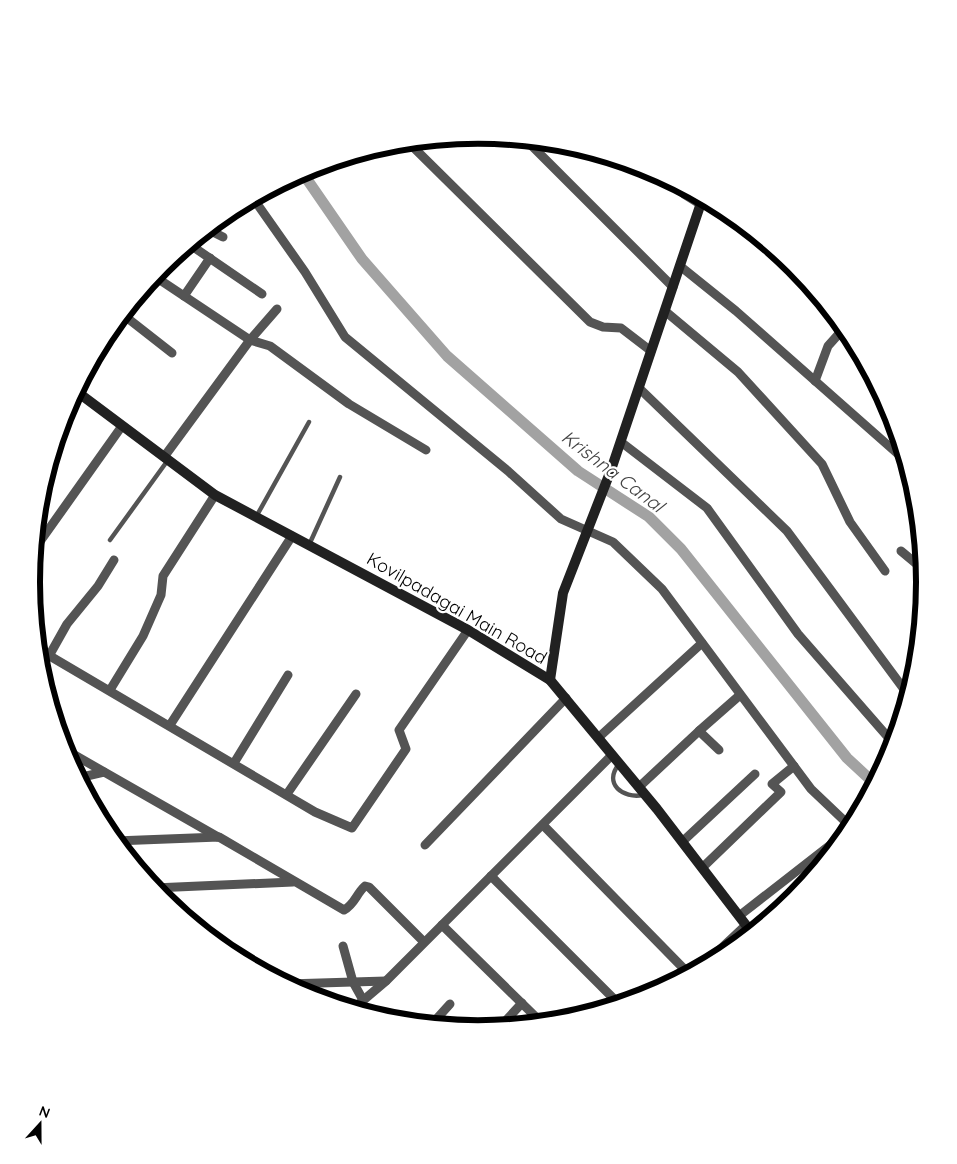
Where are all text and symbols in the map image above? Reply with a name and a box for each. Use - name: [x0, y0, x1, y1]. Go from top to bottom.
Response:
- water label: Krishna Canal: [557, 425, 671, 519]
- street label: Kovilpadagai Main Road: [363, 547, 551, 669]
- north arrow: [15, 1099, 65, 1149]
- text: N: [37, 1102, 53, 1122]

